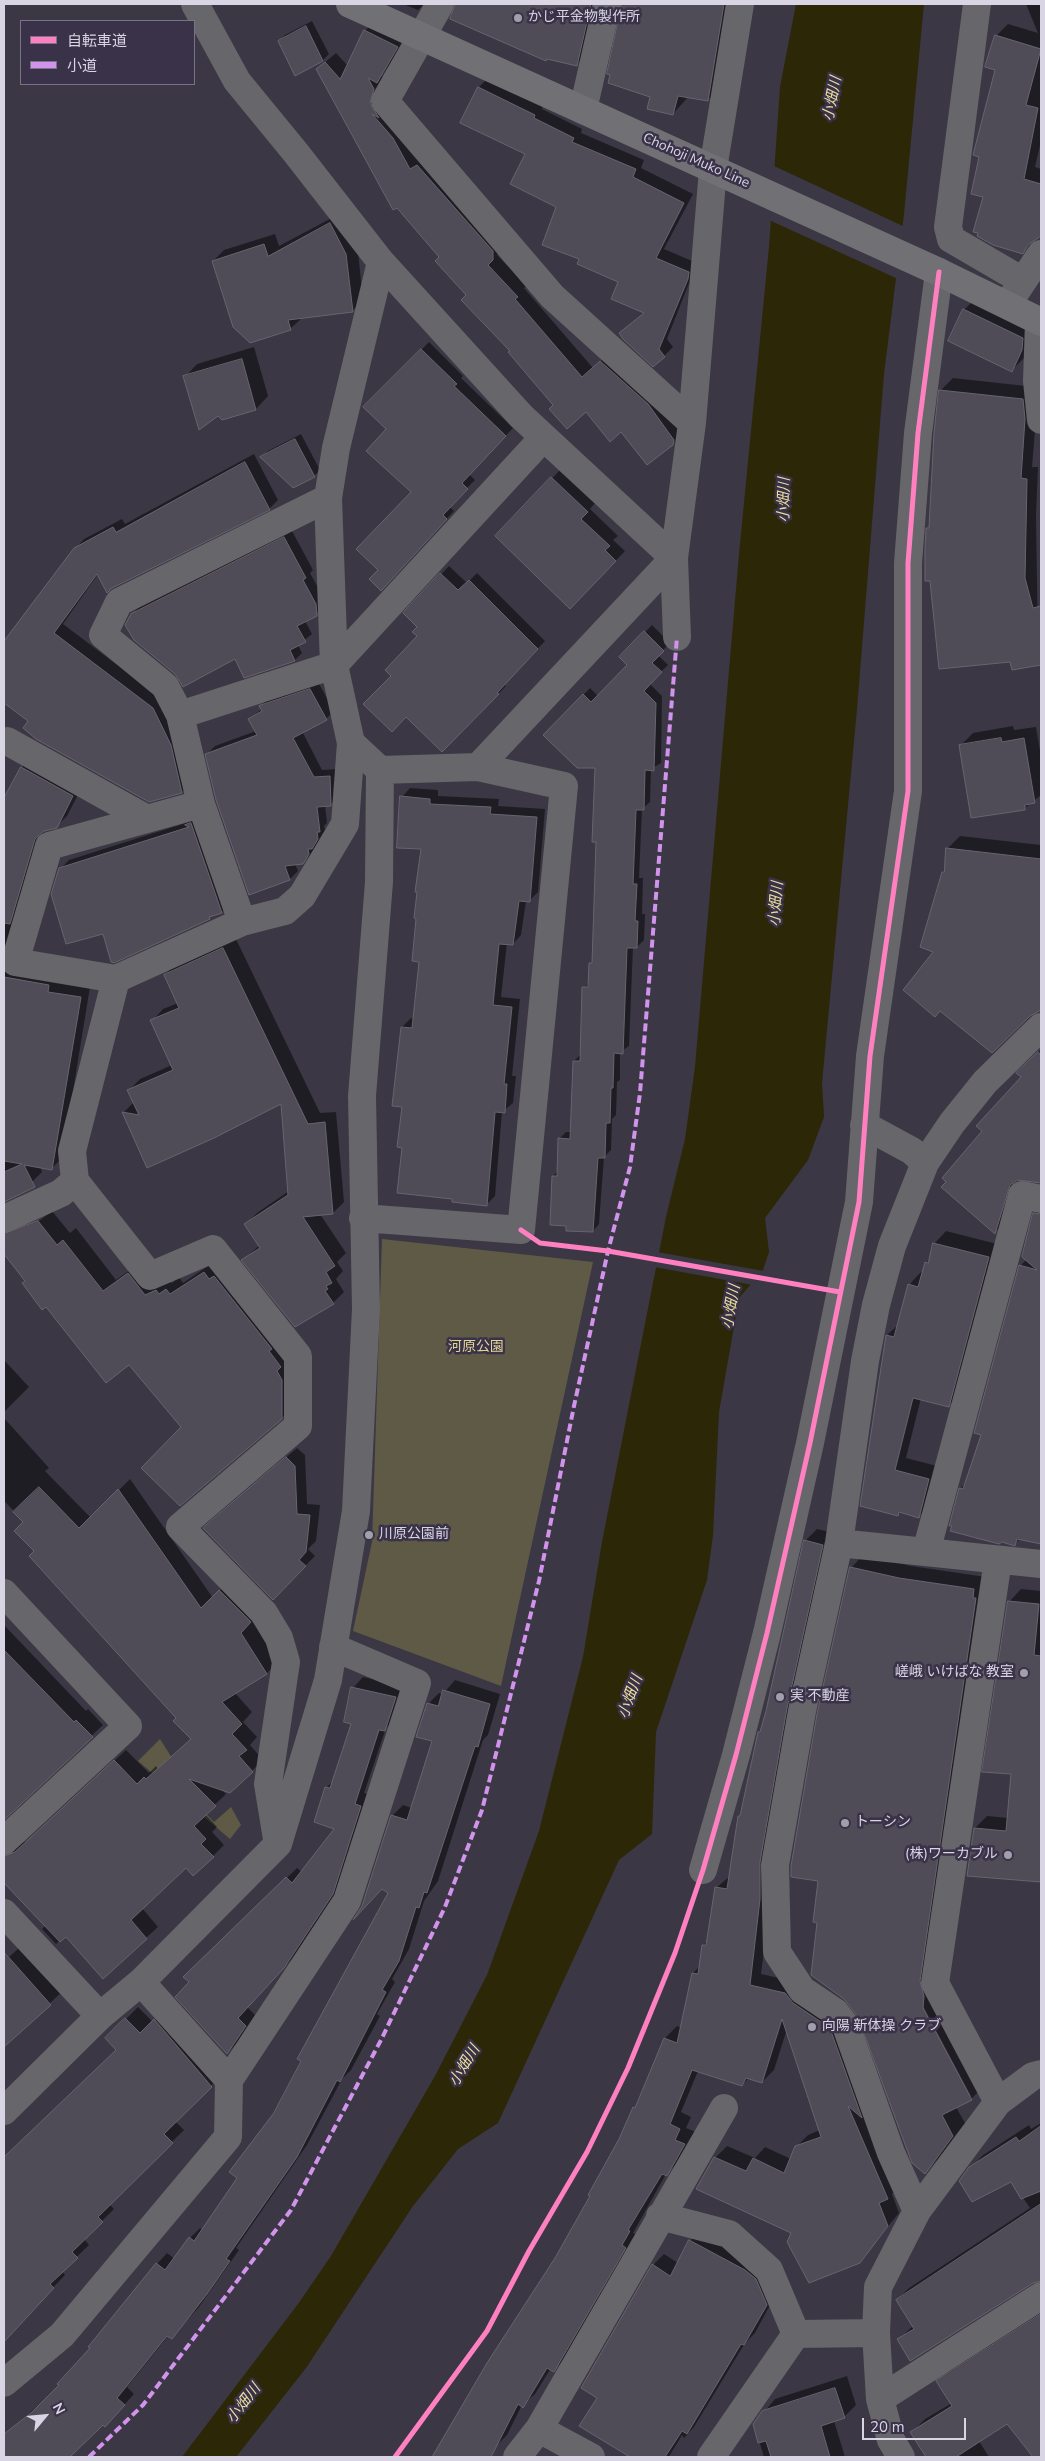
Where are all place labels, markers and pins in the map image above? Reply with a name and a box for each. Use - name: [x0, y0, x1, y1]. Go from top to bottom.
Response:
- place label: かじ平金物製作所: [528, 10, 640, 26]
- marker: かじ平金物製作所: [512, 12, 524, 24]
- place label: 川原公園前: [379, 1527, 449, 1543]
- marker: 川原公園前: [363, 1529, 375, 1541]
- place label: 嵯峨 いけばな 教室: [895, 1665, 1014, 1681]
- marker: 嵯峨 いけばな 教室: [1018, 1667, 1030, 1679]
- place label: 実 不動産: [790, 1689, 850, 1705]
- marker: 実 不動産: [774, 1691, 786, 1703]
- place label: トーシン: [855, 1815, 911, 1831]
- marker: トーシン: [839, 1817, 851, 1829]
- place label: (株)ワーカブル: [905, 1847, 998, 1863]
- marker: (株)ワーカブル: [1002, 1849, 1014, 1861]
- place label: 向陽 新体操 クラブ: [822, 2019, 941, 2035]
- marker: 向陽 新体操 クラブ: [806, 2021, 818, 2033]

